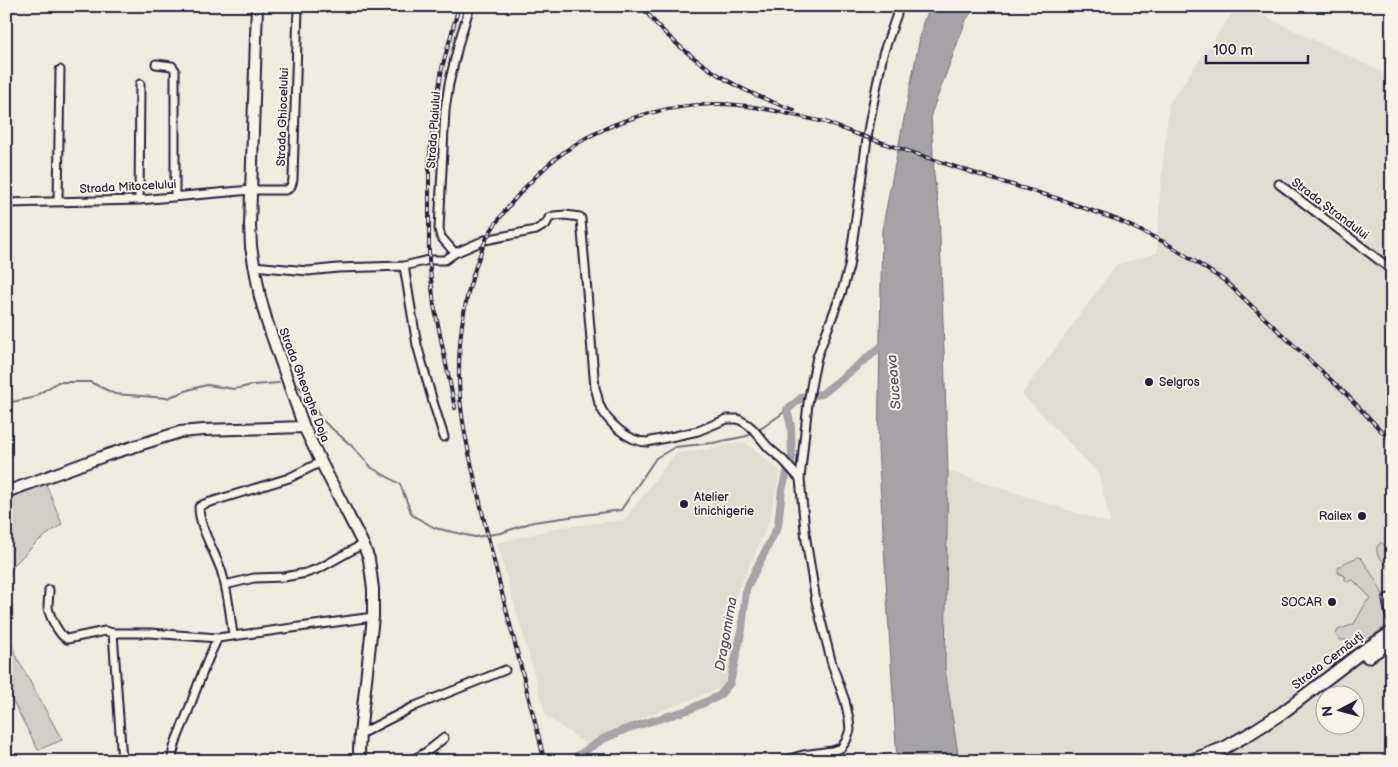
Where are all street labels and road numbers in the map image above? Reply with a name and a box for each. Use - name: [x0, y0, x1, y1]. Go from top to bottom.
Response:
- street label: Strada Ghiocelului: [274, 67, 292, 167]
- street label: Strada Plaiului: [424, 91, 444, 169]
- street label: Strada Ștrandului: [1288, 175, 1372, 243]
- street label: Strada Mitocelului: [79, 177, 177, 197]
- street label: Strada Gheorghe Doja: [275, 326, 333, 444]
- street label: Strada Cernăuți: [1289, 629, 1367, 693]

